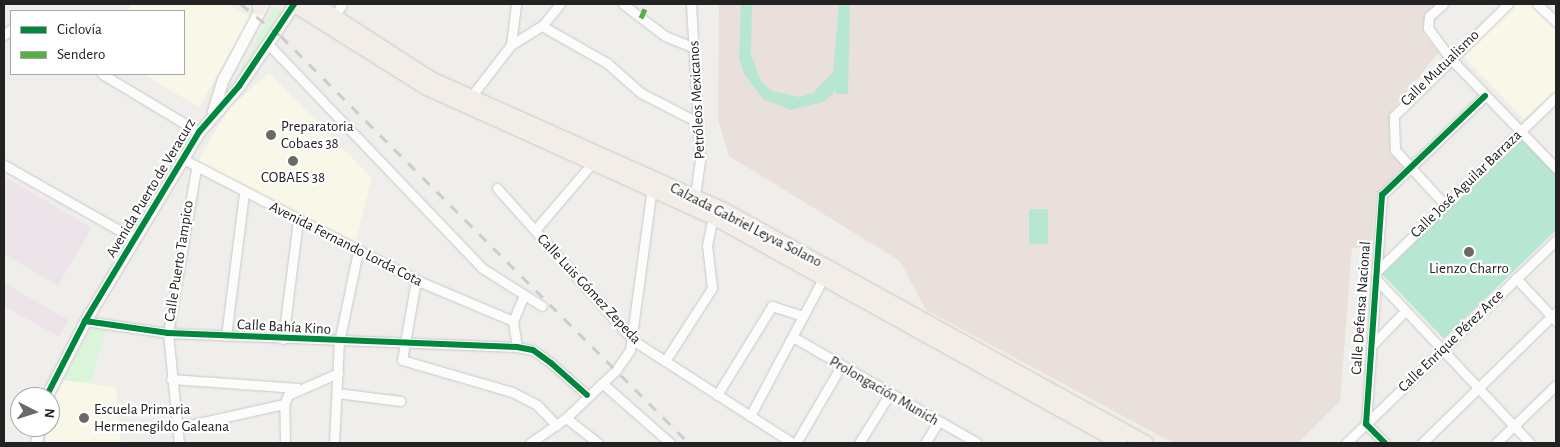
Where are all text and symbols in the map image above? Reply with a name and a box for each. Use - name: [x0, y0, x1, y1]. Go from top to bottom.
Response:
- legend: [10, 10, 185, 75]
- text: Ciclovía: [57, 22, 102, 37]
- street label: Calle Mutualismo: [1397, 26, 1483, 110]
- street label: Petróleos Mexicanos: [685, 40, 709, 160]
- text: Sendero: [57, 47, 105, 62]
- street label: Avenida Puerto de Veracurz: [102, 115, 200, 261]
- place label: Preparatoria Cobaes 38: [281, 117, 354, 152]
- street label: Calle José Aguilar Barraza: [1407, 126, 1525, 242]
- marker: Preparatoria Cobaes 38: [265, 129, 277, 141]
- marker: COBAES 38: [287, 155, 299, 167]
- place label: COBAES 38: [261, 169, 325, 187]
- street label: Calzada Gabriel Leyva Solano: [667, 179, 825, 271]
- street label: Avenida Fernando Lorda Cota: [266, 198, 426, 290]
- street label: Calle Puerto Tampico: [161, 199, 197, 323]
- street label: Calle Luis Gómez Zepeda: [533, 230, 645, 348]
- street label: Calle Defensa Nacional: [1347, 241, 1375, 375]
- marker: Lienzo Charro: [1463, 246, 1475, 258]
- place label: Lienzo Charro: [1429, 260, 1509, 278]
- street label: Calle Enrique Pérez Arce: [1394, 286, 1508, 396]
- street label: Calle Bahía Kino: [236, 316, 332, 338]
- street label: Prolongación Munich: [826, 352, 942, 430]
- north arrow: [10, 387, 60, 437]
- place label: Escuela Primaria Hermenegildo Galeana: [94, 400, 229, 435]
- text: N: [42, 408, 56, 419]
- marker: Escuela Primaria Hermenegildo Galeana: [78, 412, 90, 424]

